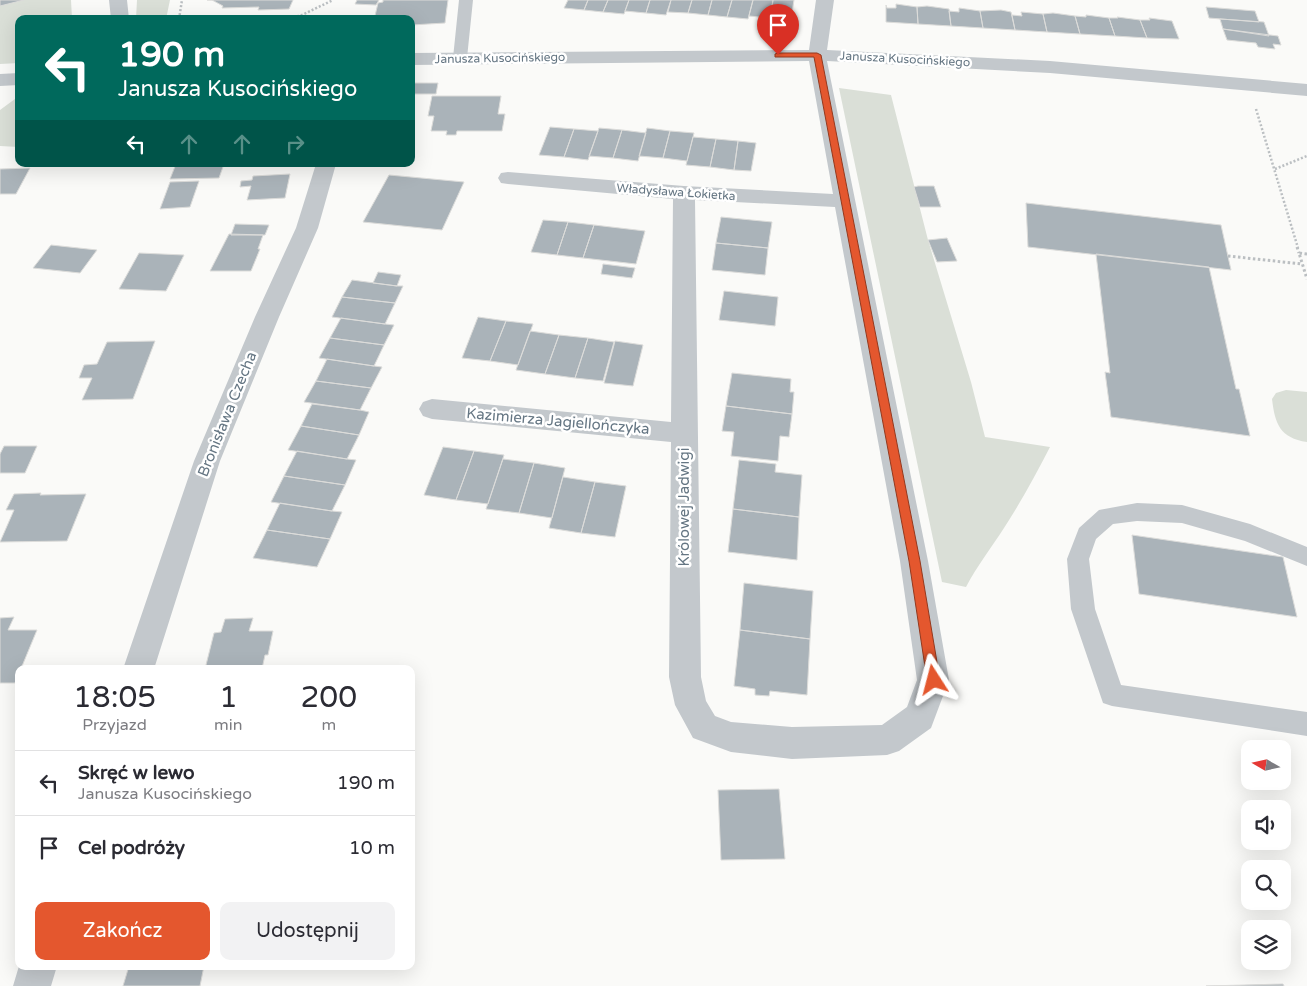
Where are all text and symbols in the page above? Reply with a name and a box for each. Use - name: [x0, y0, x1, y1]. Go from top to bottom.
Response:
- pin: [757, 4, 799, 55]
- icon: arrive: [764, 11, 792, 39]
- text: 190 m: [118, 34, 225, 76]
- icon: left: [35, 35, 100, 100]
- street label: Janusza Kusocińskiego: [839, 49, 971, 69]
- street label: Janusza Kusocińskiego: [435, 50, 565, 66]
- text: Janusza Kusocińskiego: [118, 76, 357, 102]
- icon: left: [122, 130, 150, 158]
- icon: ahead: [175, 130, 203, 158]
- icon: ahead: [228, 130, 256, 158]
- icon: right: [281, 130, 309, 158]
- street label: Władysława Łokietka: [616, 181, 736, 203]
- street label: Bronisława Czecha: [194, 349, 260, 479]
- street label: Kazimierza Jagiellończyka: [466, 404, 650, 438]
- street label: Królowej Jadwigi: [675, 447, 693, 567]
- position arrow: [907, 653, 959, 705]
- text: 18:05: [73, 679, 156, 716]
- text: 1: [219, 679, 238, 716]
- text: 200: [301, 679, 357, 716]
- text: Przyjazd: [82, 715, 147, 735]
- text: min: [214, 715, 243, 735]
- text: m: [321, 715, 336, 735]
- north arrow: [1241, 740, 1291, 790]
- map controls: [1241, 740, 1291, 970]
- text: Skręć w lewo: [78, 762, 195, 784]
- icon: left: [35, 769, 63, 797]
- text: 190 m: [337, 772, 395, 794]
- text: Janusza Kusocińskiego: [78, 784, 252, 804]
- button: sound: [1241, 800, 1291, 850]
- icon: arrive: [35, 834, 63, 862]
- text: Cel podróży: [78, 837, 185, 859]
- text: 10 m: [349, 837, 395, 859]
- button: search: [1241, 860, 1291, 910]
- button: Zakończ: [35, 902, 210, 960]
- button: Udostępnij: [220, 902, 395, 960]
- button: layers: [1241, 920, 1291, 970]

